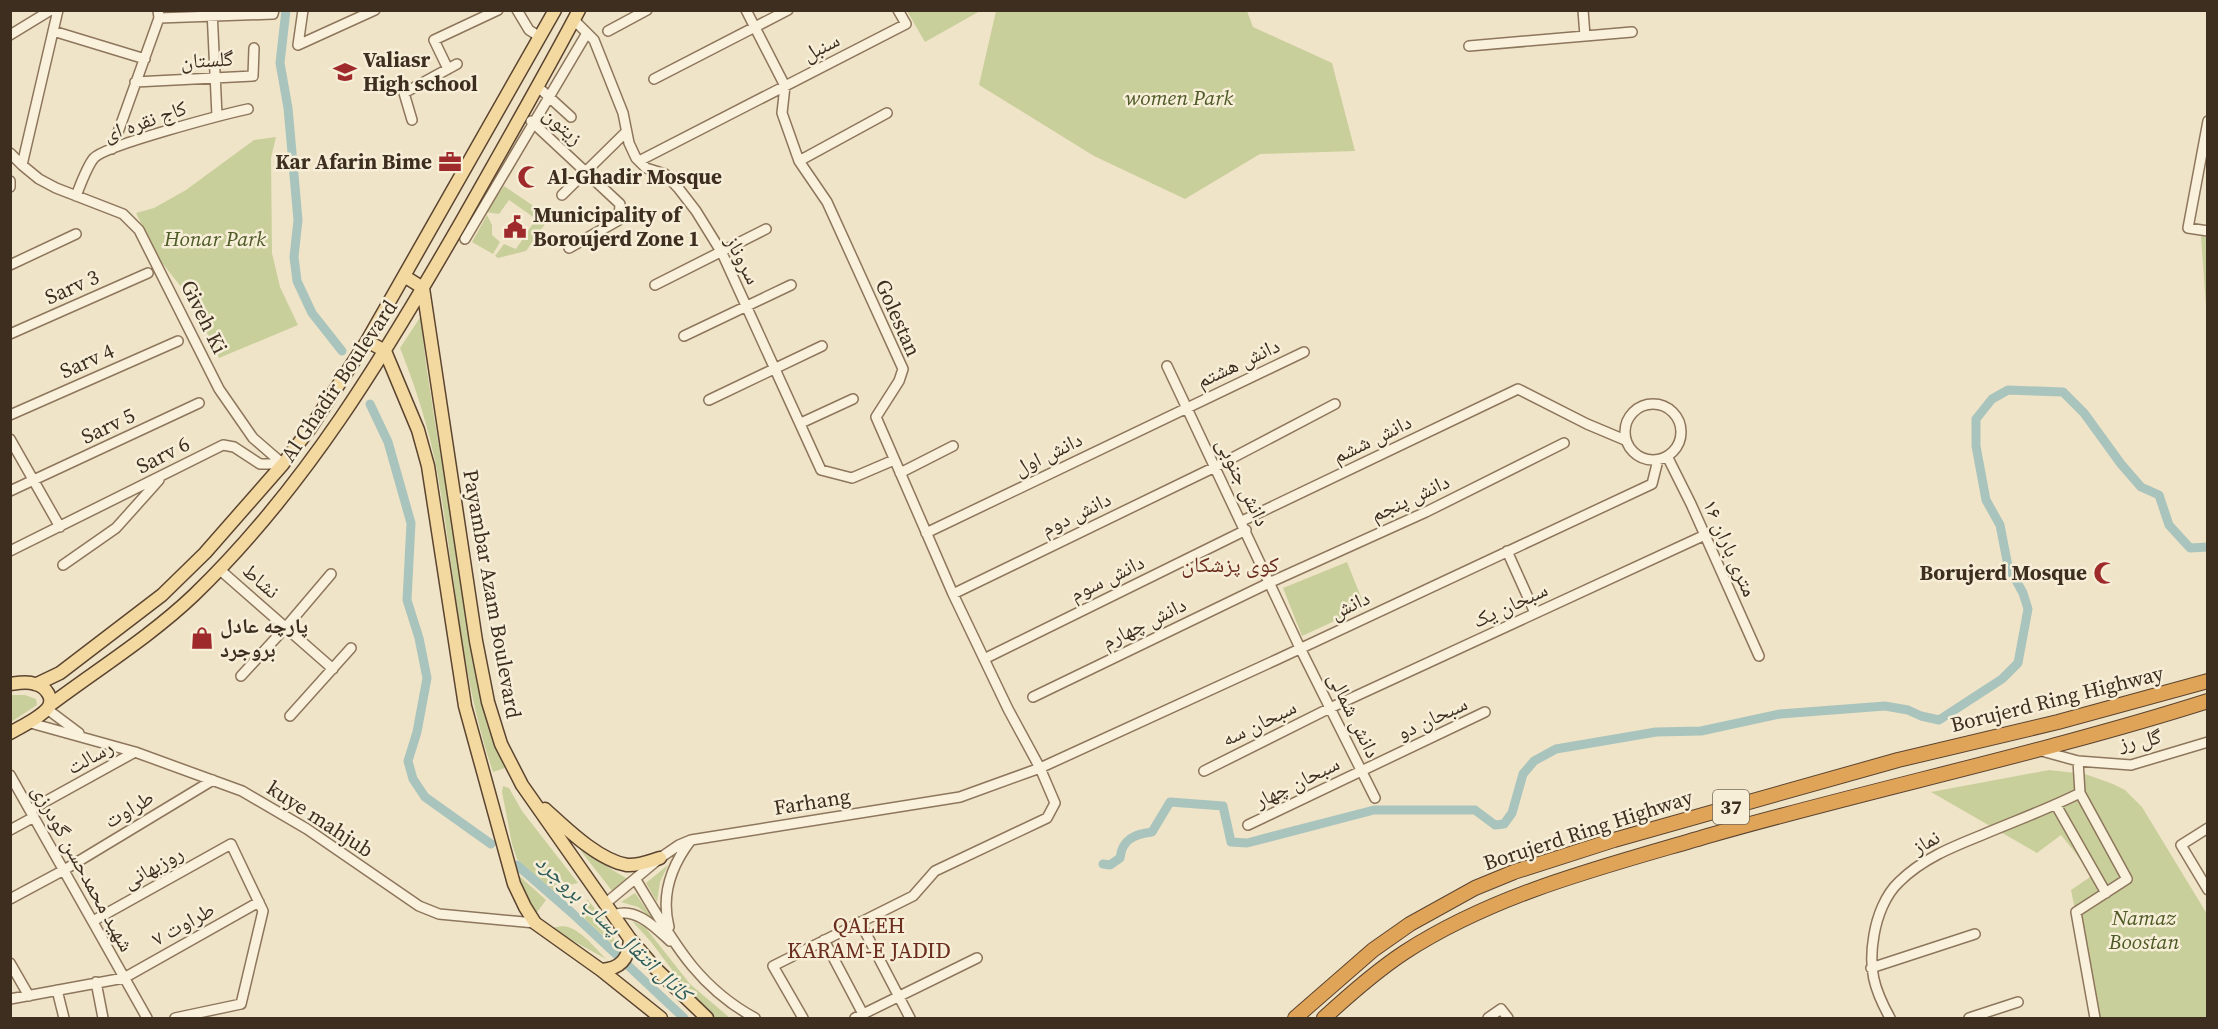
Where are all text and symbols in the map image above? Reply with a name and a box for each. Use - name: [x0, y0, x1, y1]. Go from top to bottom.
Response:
- street label: سنبل: [797, 25, 845, 68]
- street label: گلستان: [180, 44, 234, 75]
- place label: Valiasr High school: [363, 45, 478, 98]
- school or university icon: Valiasr High school: [332, 59, 358, 85]
- park label: women Park: [1125, 83, 1233, 112]
- street label: کاج نقره ای: [99, 93, 191, 148]
- street label: زیتون: [537, 100, 590, 152]
- place label: Kar Afarin Bime: [275, 147, 432, 176]
- office icon: Kar Afarin Bime: [437, 149, 463, 175]
- place label: Al-Ghadir Mosque: [547, 162, 722, 191]
- mosque icon: Al-Ghadir Mosque: [516, 164, 542, 190]
- place label: Municipality of Boroujerd Zone 1: [533, 200, 700, 253]
- public building icon: Municipality of Boroujerd Zone 1: [502, 214, 528, 240]
- park label: Honar Park: [163, 224, 266, 253]
- street label: سروناز: [718, 229, 768, 289]
- street label: Sarv 3: [40, 262, 103, 311]
- street label: Giveh Ki: [174, 275, 235, 359]
- street label: Golestan: [869, 275, 928, 361]
- street label: Al Ghadir Boulevard: [274, 294, 404, 467]
- street label: دانش هشتم: [1191, 331, 1284, 394]
- street label: Sarv 4: [55, 336, 119, 385]
- street label: Sarv 5: [76, 400, 139, 451]
- street label: دانش ششم: [1327, 407, 1416, 470]
- street label: دانش اول: [1009, 425, 1087, 483]
- street label: Sarv 6: [131, 429, 194, 480]
- street label: دانش جنوبی: [1210, 433, 1277, 531]
- street label: Payambar Azam Boulevard: [456, 467, 529, 721]
- street label: دانش پنجم: [1366, 467, 1454, 528]
- street label: دانش دوم: [1036, 484, 1116, 543]
- street label: ۱۶ متری باران: [1696, 495, 1765, 601]
- street label: دانش سوم: [1065, 547, 1149, 608]
- district label: کوی پزشکان: [1181, 549, 1279, 579]
- street label: نشاط: [236, 556, 286, 605]
- place label: Borujerd Mosque: [1920, 558, 2087, 587]
- mosque icon: Borujerd Mosque: [2092, 560, 2118, 586]
- street label: سبحان یک: [1467, 575, 1552, 635]
- street label: دانش: [1325, 583, 1374, 626]
- street label: دانش چهارم: [1097, 590, 1191, 655]
- place label: پارچه عادل بروجرد: [220, 611, 308, 664]
- shop icon: پارچه عادل بروجرد: [189, 625, 215, 651]
- street label: Borujerd Ring Highway: [1947, 658, 2167, 739]
- street label: دانش شمالی: [1321, 667, 1388, 763]
- street label: سبحان دو: [1392, 689, 1472, 747]
- street label: سبحان سه: [1217, 692, 1301, 753]
- street label: گل رز: [2116, 722, 2164, 758]
- street label: رسالت: [61, 732, 118, 781]
- street label: سبحان چهار: [1249, 749, 1344, 815]
- street label: kuye mahjub: [261, 773, 379, 864]
- street label: شهید محمدحسن گودرزی: [25, 779, 142, 957]
- street label: Farhang: [771, 781, 853, 822]
- street label: طراوت: [98, 782, 159, 835]
- street label: Borujerd Ring Highway: [1479, 782, 1697, 877]
- road number: 37: [1713, 790, 1749, 824]
- street label: نماز: [1906, 822, 1945, 861]
- street label: روزبهانی: [117, 838, 188, 895]
- water label: کانال انتقال پساب بروجرد: [529, 847, 701, 1010]
- street label: طراوت ۷: [146, 894, 219, 953]
- park label: Namaz Boostan: [2108, 903, 2179, 956]
- district label: QALEH KARAM-E JADID: [787, 910, 951, 965]

